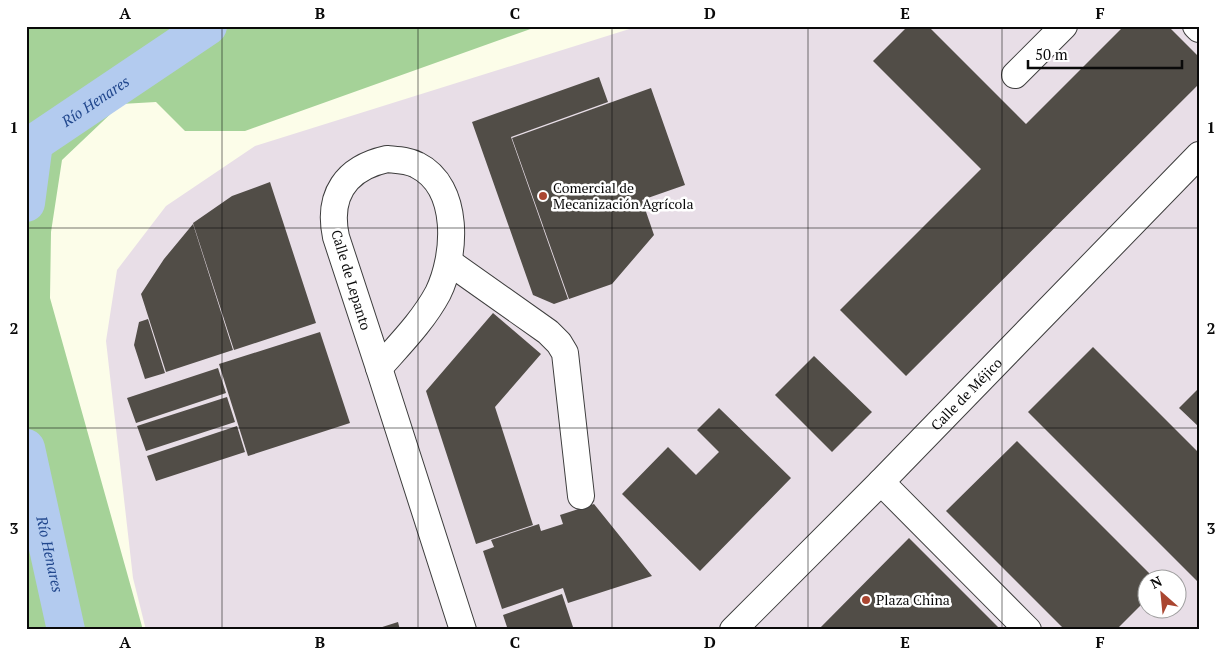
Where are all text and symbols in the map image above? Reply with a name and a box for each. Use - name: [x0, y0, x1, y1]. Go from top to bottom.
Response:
- text: A: [119, 2, 131, 24]
- text: B: [315, 2, 325, 24]
- text: C: [510, 2, 520, 24]
- text: D: [704, 2, 716, 24]
- text: E: [900, 2, 910, 24]
- text: F: [1095, 2, 1105, 24]
- scale bar: [1028, 38, 1181, 70]
- text: 50 m: [1035, 44, 1068, 64]
- water label: Río Henares: [57, 71, 133, 131]
- text: 1: [9, 116, 19, 138]
- text: 1: [1206, 116, 1216, 138]
- place label: Comercial de Mecanización Agrícola: [553, 178, 693, 213]
- marker: Comercial de Mecanización Agrícola: [537, 190, 549, 202]
- street label: Calle de Lepanto: [327, 227, 376, 333]
- text: 2: [9, 317, 19, 339]
- text: 2: [1206, 317, 1216, 339]
- street label: Calle de Méjico: [926, 353, 1006, 434]
- water label: Río Henares: [32, 513, 68, 594]
- text: 3: [9, 517, 19, 539]
- text: 3: [1206, 517, 1216, 539]
- north arrow: [1138, 568, 1188, 618]
- text: N: [1147, 571, 1165, 593]
- place label: Plaza China: [876, 590, 950, 609]
- marker: Plaza China: [860, 594, 872, 606]
- text: A: [119, 631, 131, 653]
- text: B: [315, 631, 325, 653]
- text: C: [510, 631, 520, 653]
- text: D: [704, 631, 716, 653]
- text: E: [900, 631, 910, 653]
- text: F: [1095, 631, 1105, 653]

